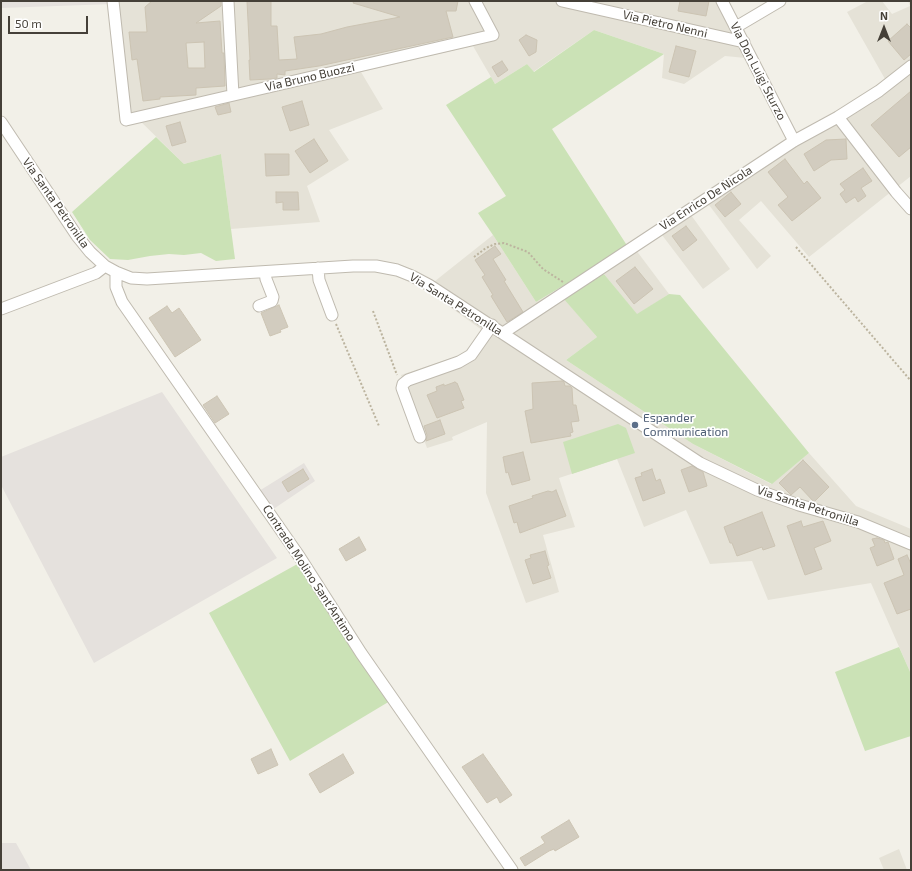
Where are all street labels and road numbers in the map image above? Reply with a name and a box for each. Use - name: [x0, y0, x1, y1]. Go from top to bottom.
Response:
- street label: Via Pietro Nenni: [621, 7, 709, 41]
- street label: Via Don Luigi Sturzo: [727, 20, 789, 122]
- street label: Via Bruno Buozzi: [264, 60, 356, 94]
- street label: Via Santa Petronilla: [19, 155, 93, 251]
- street label: Via Enrico De Nicola: [657, 163, 755, 233]
- street label: Via Santa Petronilla: [407, 270, 505, 338]
- street label: Via Santa Petronilla: [755, 483, 861, 529]
- street label: Contrada Molino Sant'Antimo: [260, 502, 358, 644]

